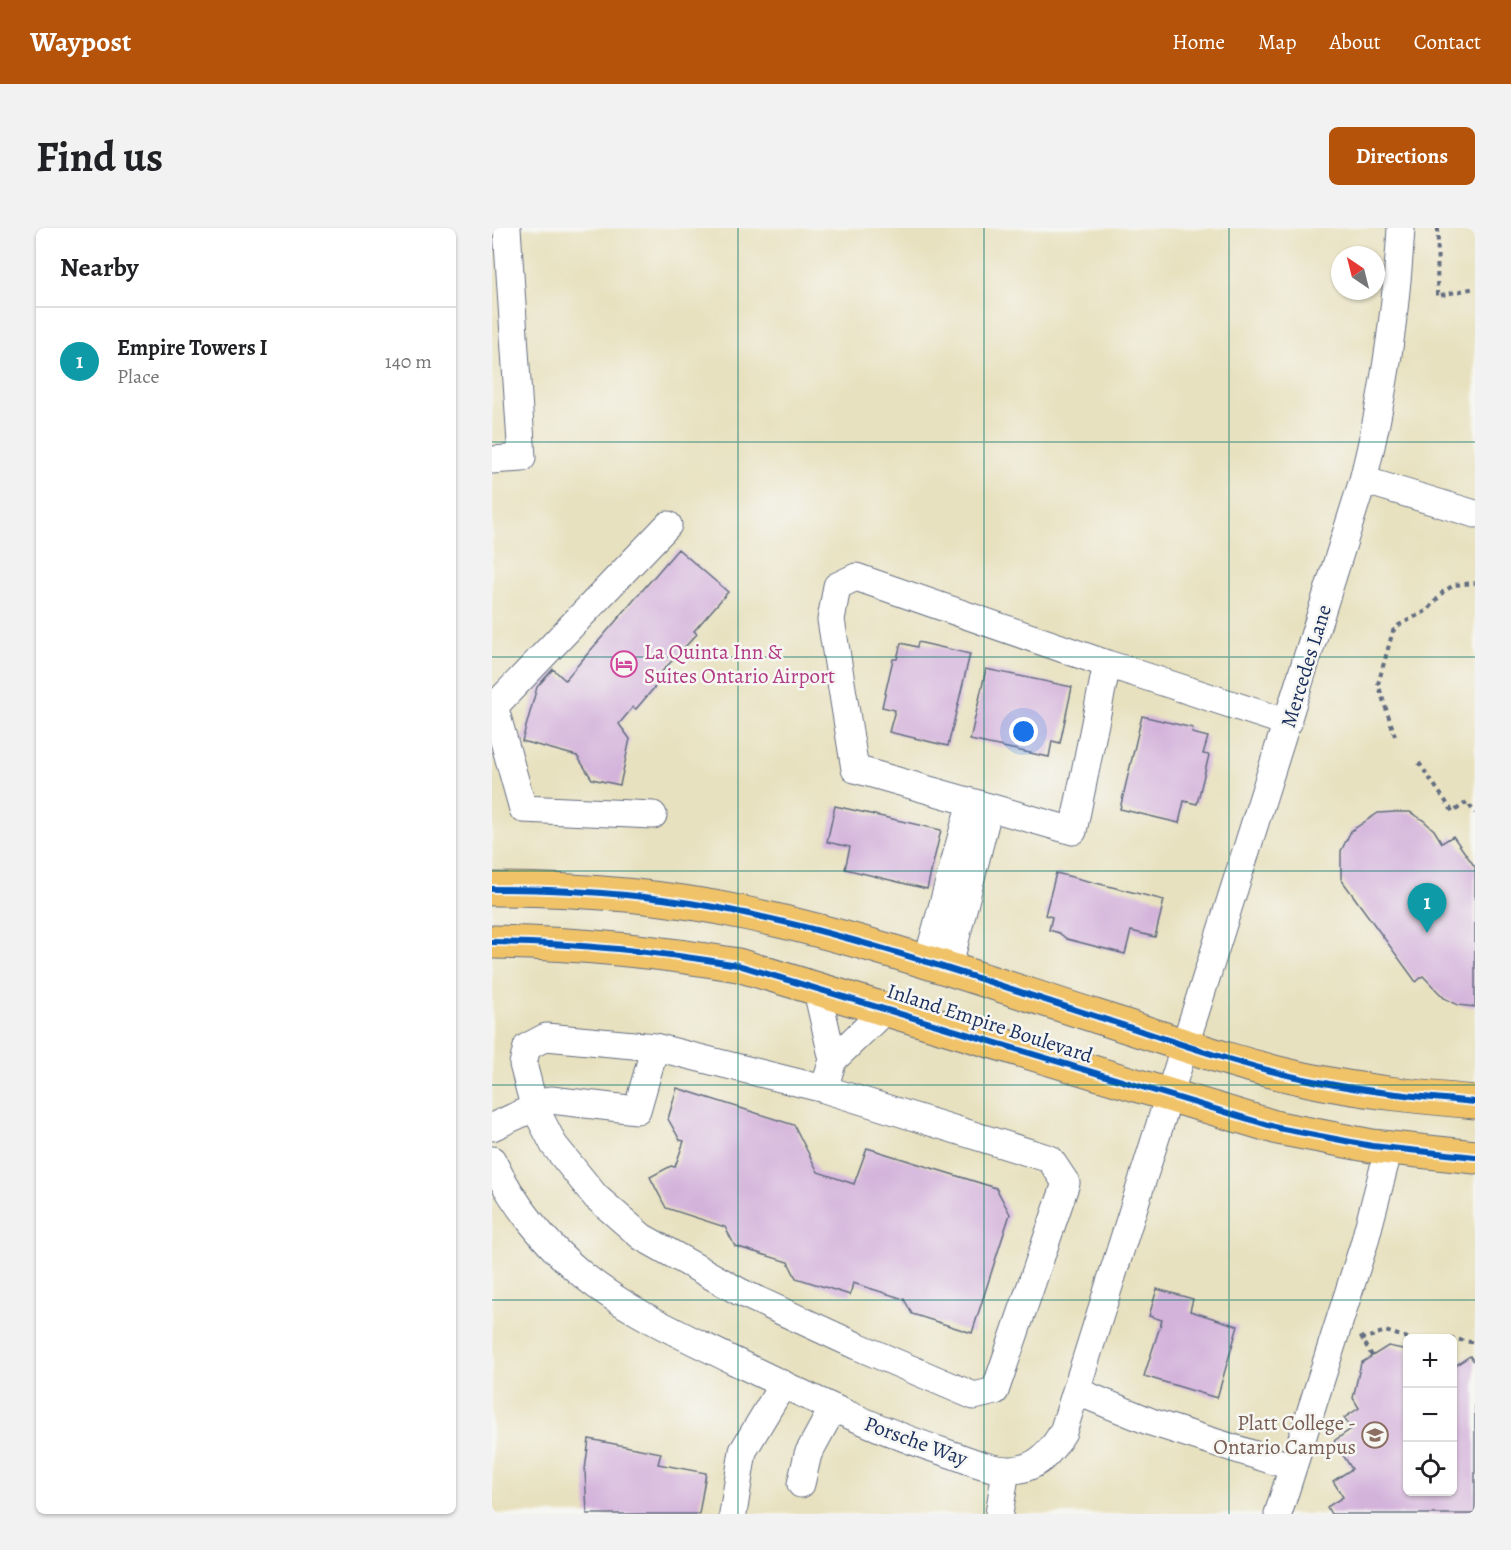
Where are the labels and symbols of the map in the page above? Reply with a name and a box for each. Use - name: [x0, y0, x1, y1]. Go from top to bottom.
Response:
- north arrow: [1331, 246, 1385, 300]
- street label: Mercedes Lane: [1274, 601, 1338, 731]
- place label: La Quinta Inn & Suites Ontario Airport: [644, 638, 835, 690]
- hotel icon: La Quinta Inn & Suites Ontario Airport: [609, 649, 639, 679]
- your location: [1009, 717, 1038, 746]
- pin: 1: [1408, 884, 1446, 933]
- street label: Inland Empire Boulevard: [883, 976, 1097, 1070]
- street label: Porsche Way: [861, 1409, 972, 1473]
- place label: Platt College - Ontario Campus: [1213, 1409, 1356, 1461]
- school or university icon: Platt College - Ontario Campus: [1360, 1420, 1390, 1450]

